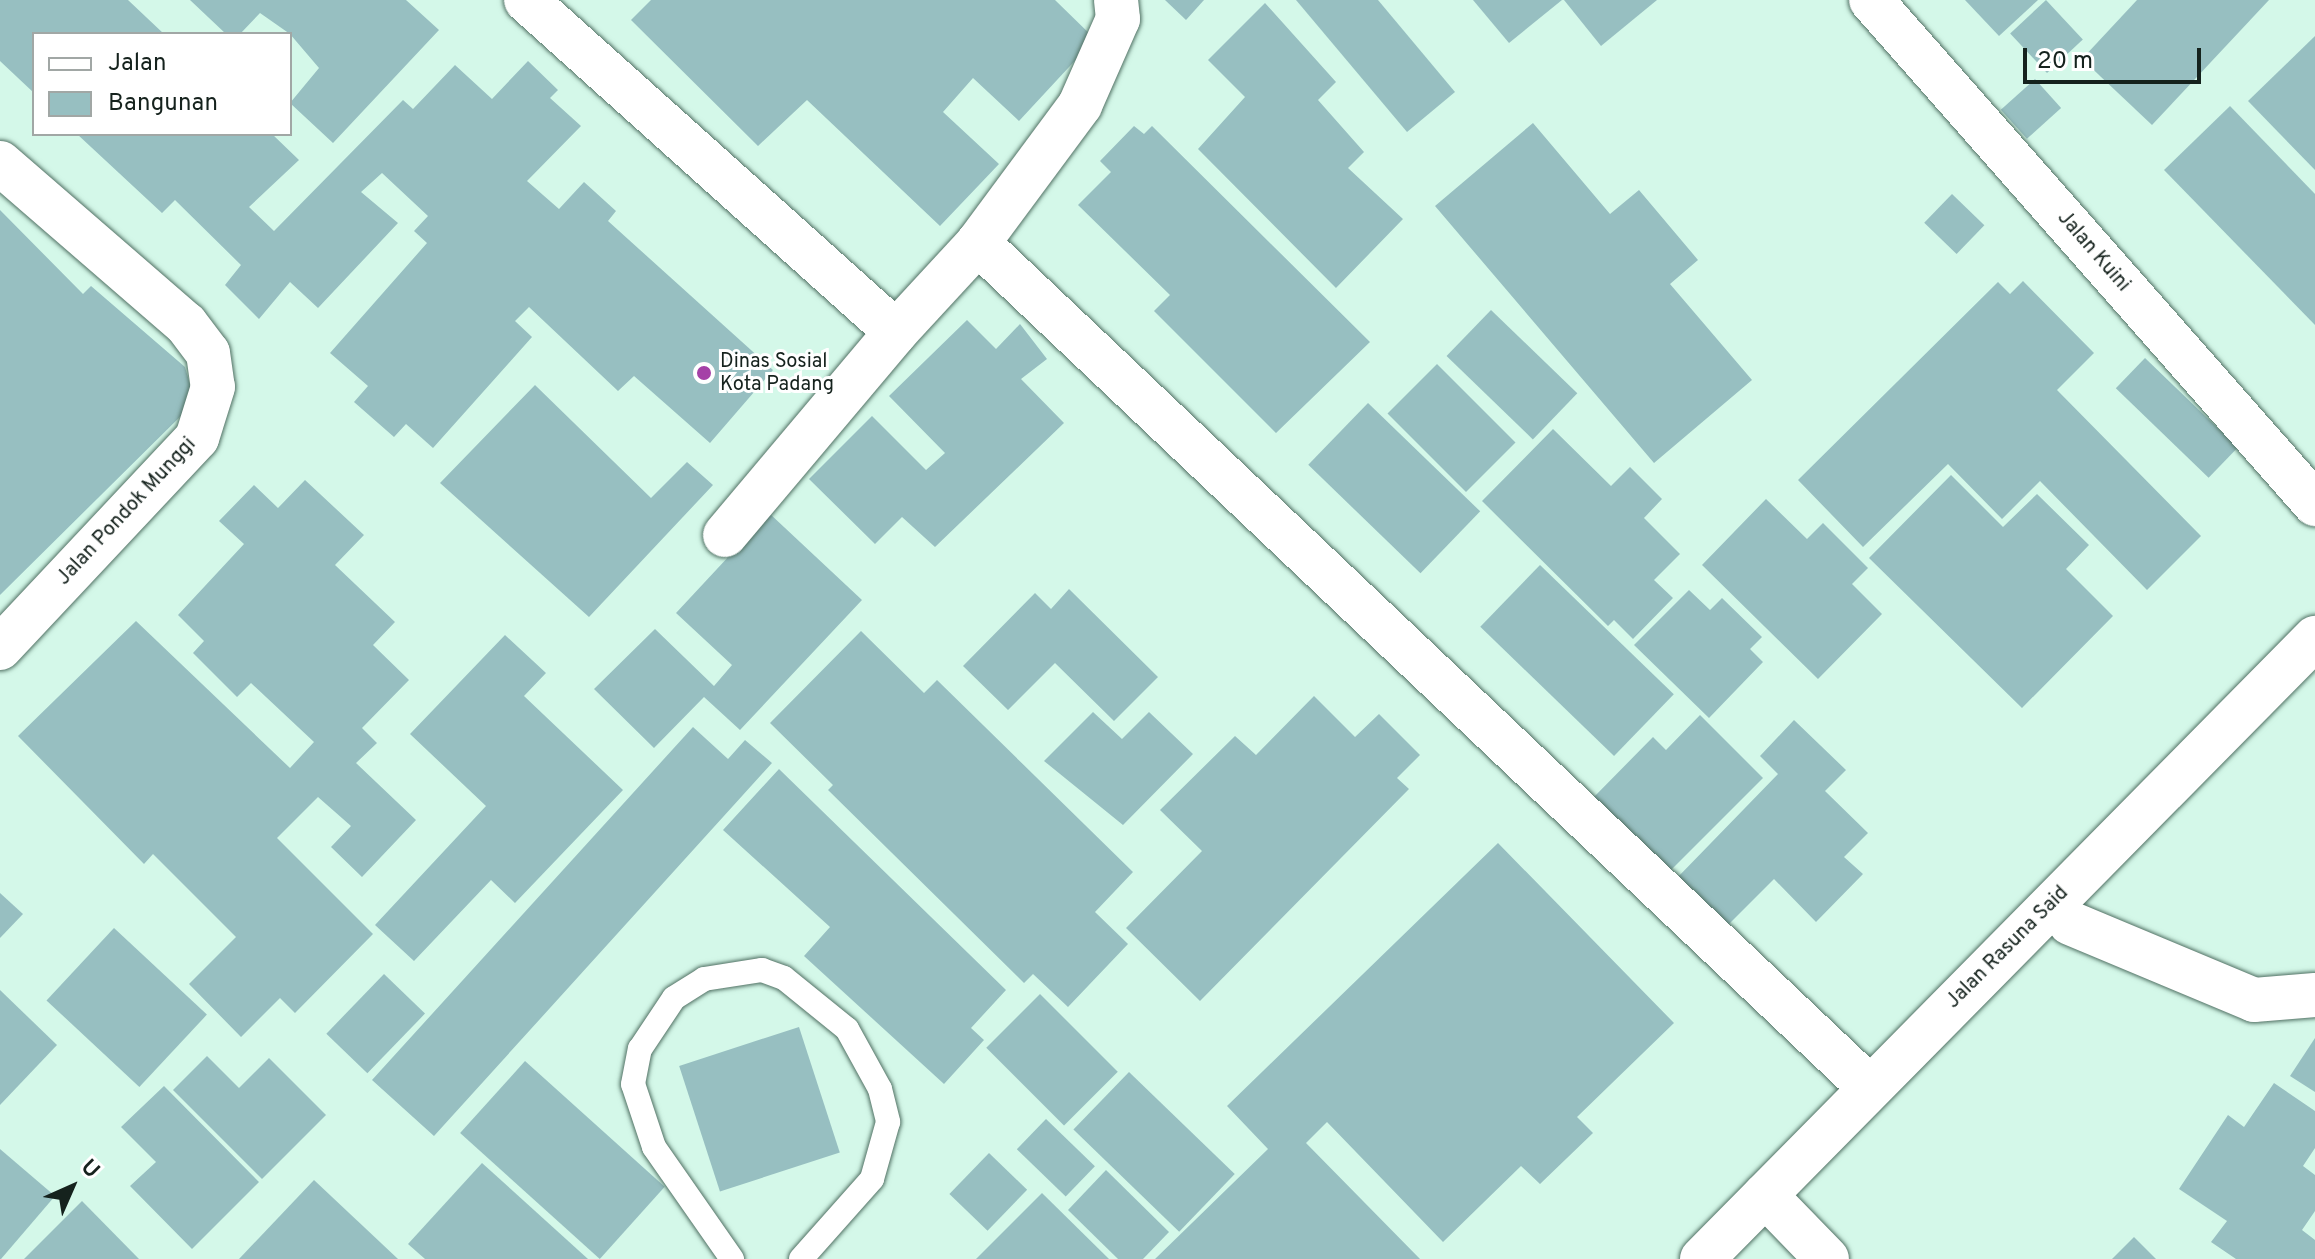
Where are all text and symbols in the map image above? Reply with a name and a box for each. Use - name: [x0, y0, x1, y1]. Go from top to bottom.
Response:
- legend: [32, 32, 292, 136]
- scale bar: [2027, 32, 2205, 82]
- text: 20 m: [2037, 47, 2093, 77]
- text: Jalan: [108, 49, 166, 79]
- text: Bangunan: [108, 89, 218, 119]
- street label: Jalan Kuini: [2051, 207, 2135, 297]
- place label: Dinas Sosial Kota Padang: [720, 350, 834, 397]
- marker: Dinas Sosial Kota Padang: [695, 364, 713, 382]
- street label: Jalan Pondok Munggi: [52, 433, 202, 591]
- street label: Jalan Rasuna Said: [1942, 882, 2074, 1014]
- north arrow: [32, 1147, 112, 1227]
- text: U: [74, 1155, 104, 1185]

